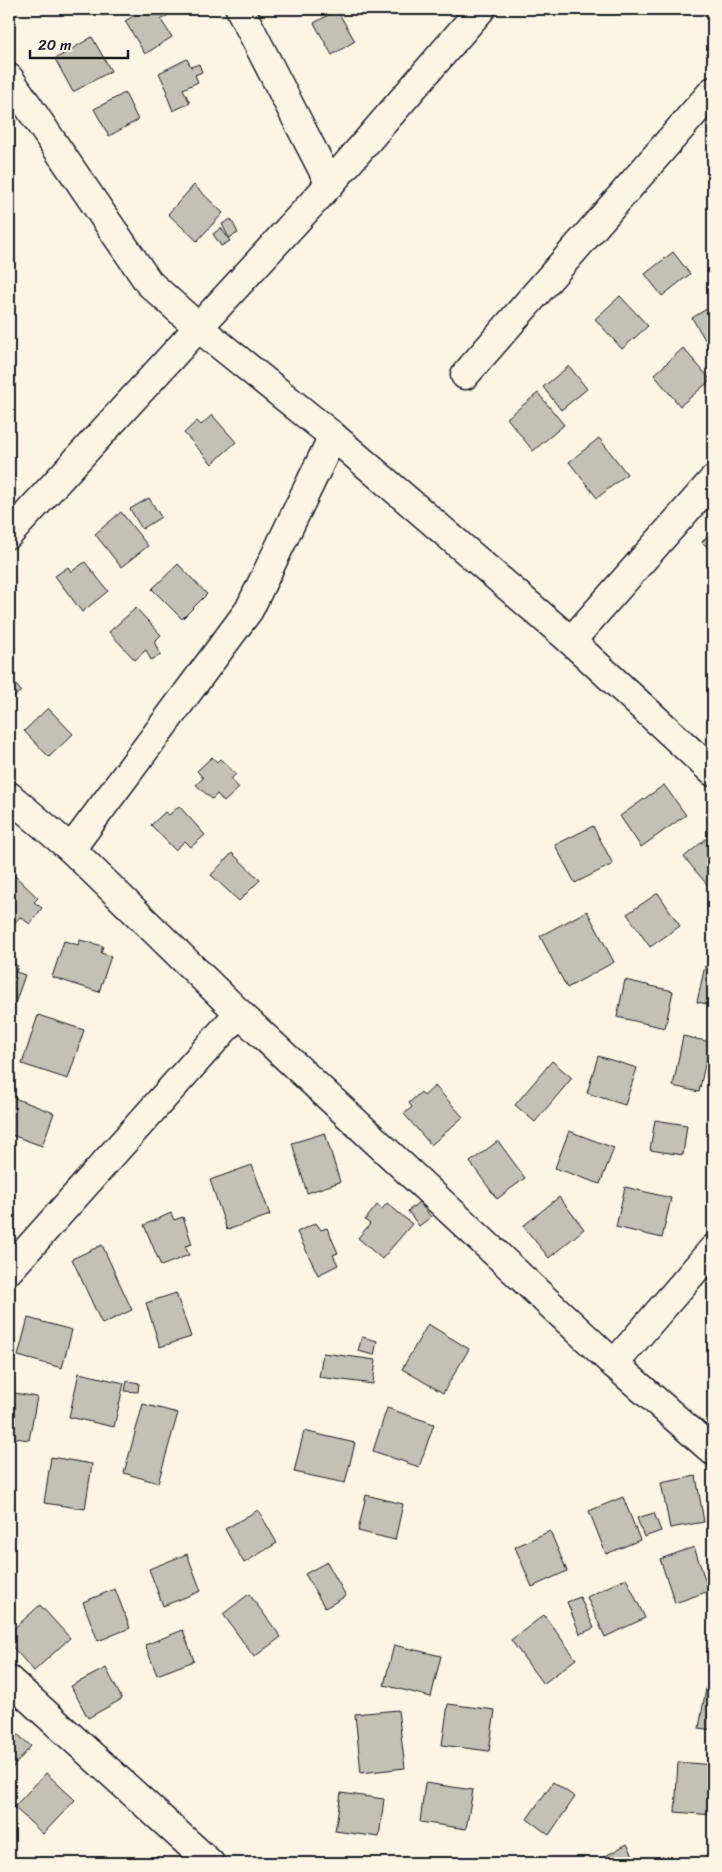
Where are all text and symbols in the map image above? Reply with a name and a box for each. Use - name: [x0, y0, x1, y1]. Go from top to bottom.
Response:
- scale bar: [30, 28, 128, 60]
- text: 20 m: [38, 32, 72, 58]

